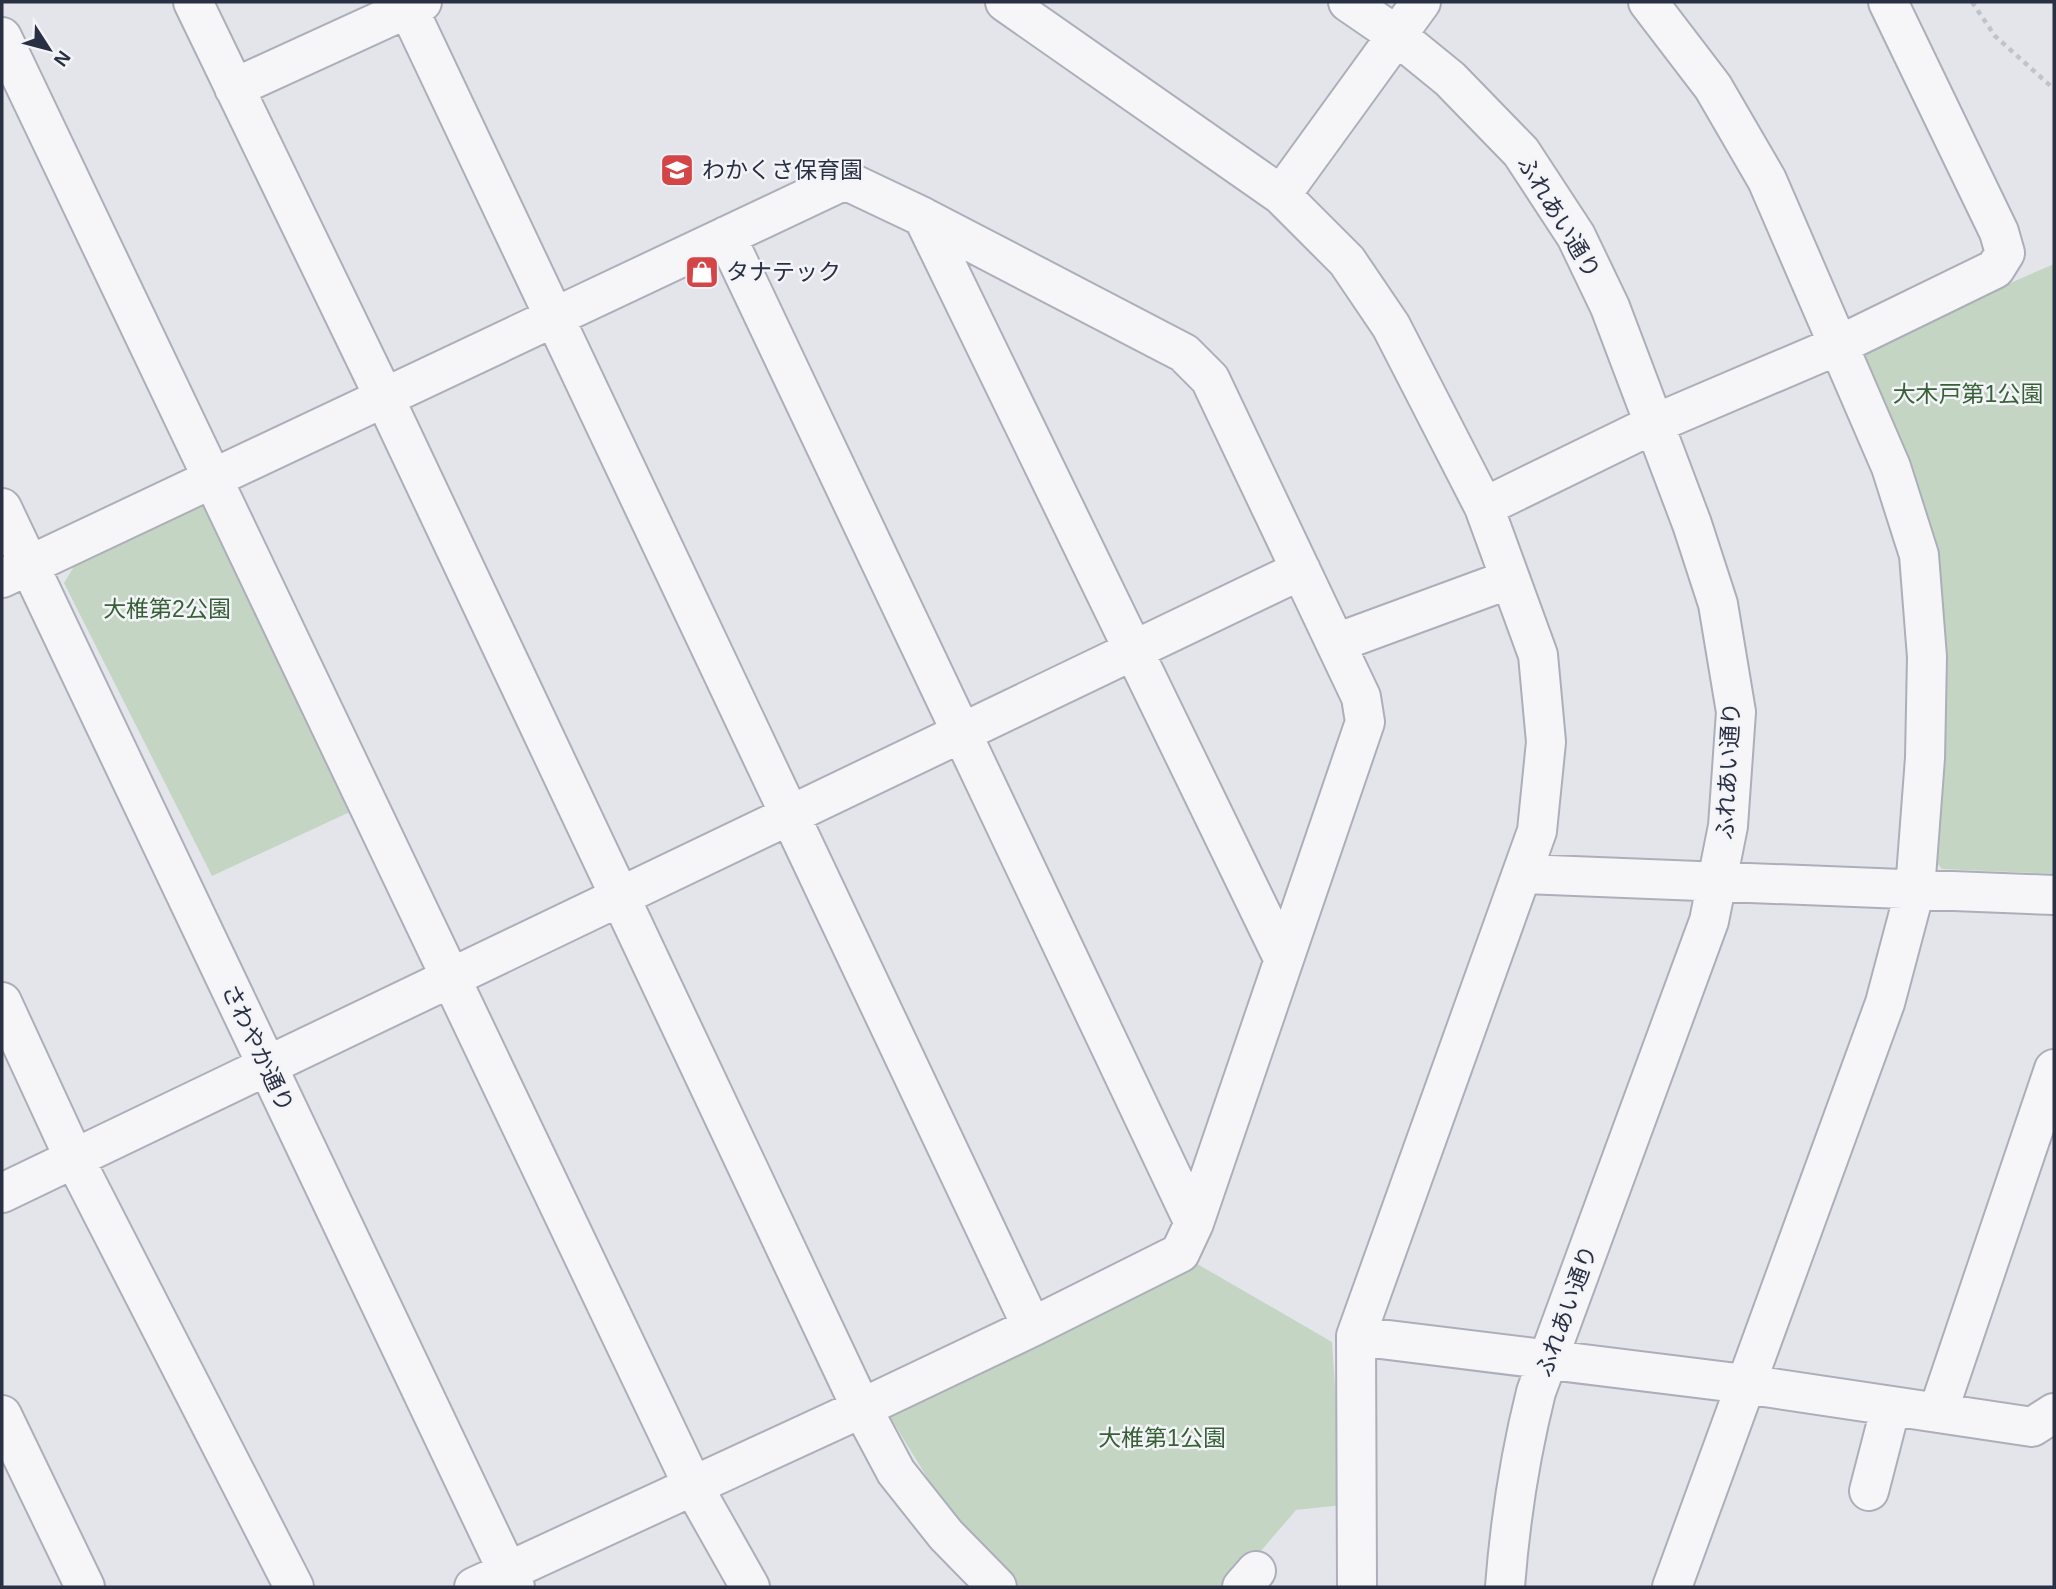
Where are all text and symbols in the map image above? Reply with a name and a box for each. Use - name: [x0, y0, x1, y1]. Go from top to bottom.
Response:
- north arrow: [14, 14, 84, 84]
- text: N: [50, 47, 75, 70]
- school or university icon: わかくさ保育園: [658, 151, 696, 189]
- street label: ふれあい通り: [1512, 151, 1606, 283]
- place label: わかくさ保育園: [702, 157, 863, 183]
- shop icon: タナテック: [683, 253, 721, 291]
- place label: タナテック: [726, 259, 841, 285]
- park label: 大木戸第1公園: [1893, 381, 2043, 407]
- park label: 大椎第2公園: [103, 596, 231, 622]
- street label: ふれあい通り: [1711, 701, 1745, 841]
- street label: さわやか通り: [217, 980, 299, 1116]
- street label: ふれあい通り: [1530, 1242, 1602, 1380]
- park label: 大椎第1公園: [1098, 1425, 1226, 1451]

